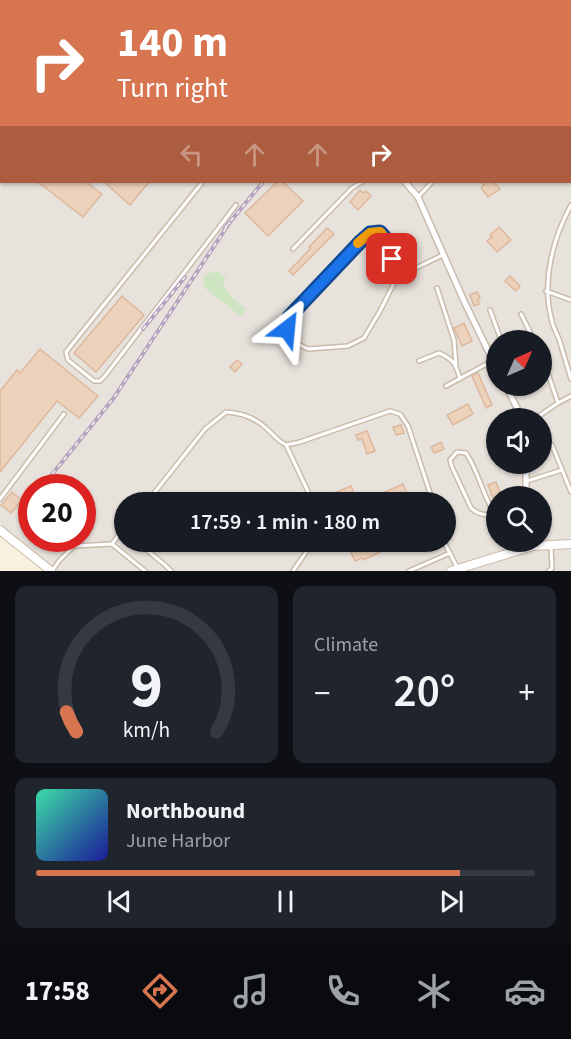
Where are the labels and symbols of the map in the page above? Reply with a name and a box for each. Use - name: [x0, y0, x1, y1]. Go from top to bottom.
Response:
- pin: [366, 233, 417, 284]
- position arrow: [255, 297, 319, 361]
- north arrow: [486, 330, 552, 396]
- speed limit sign: 20: [18, 474, 96, 552]

